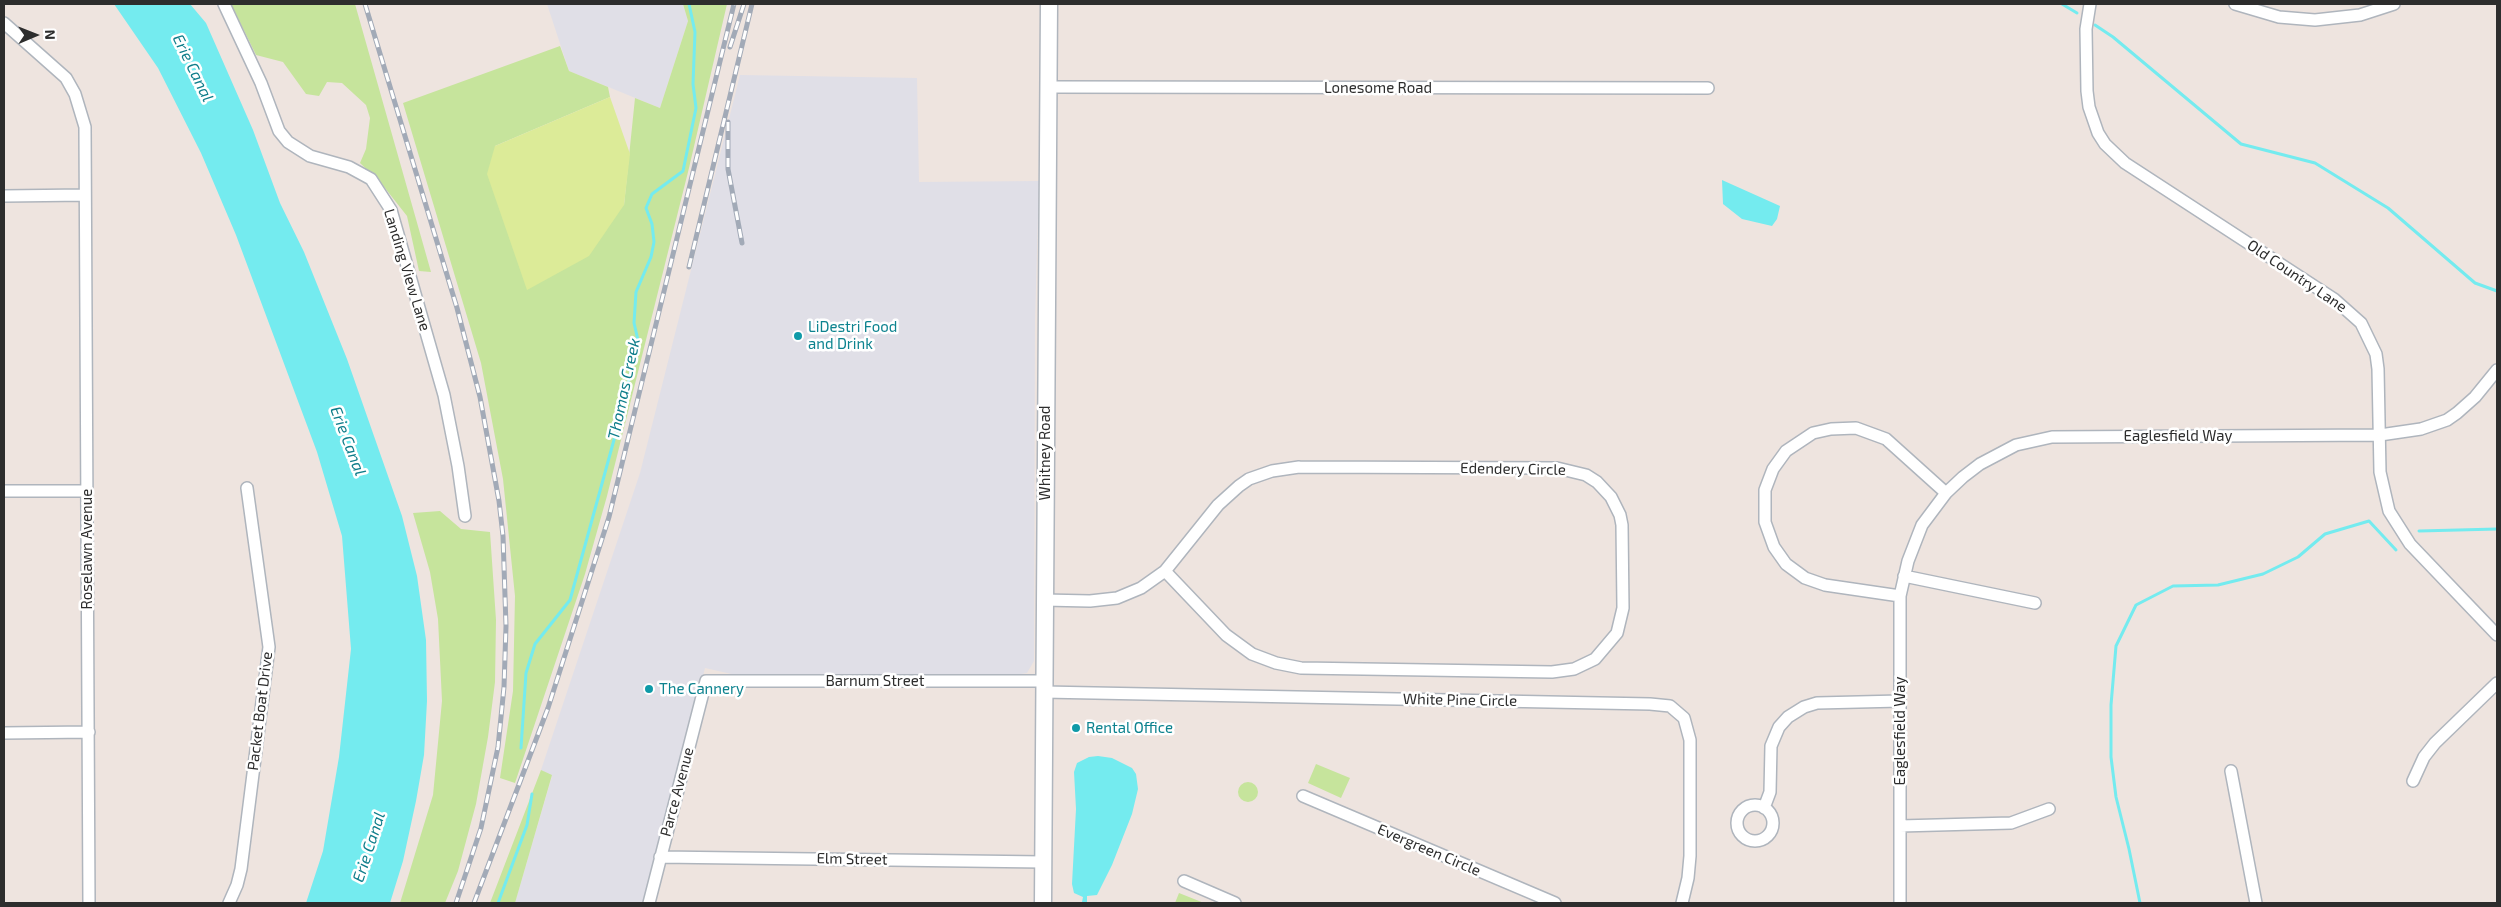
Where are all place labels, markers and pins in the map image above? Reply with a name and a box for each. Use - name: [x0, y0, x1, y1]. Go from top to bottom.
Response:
- place label: LiDestri Food and Drink: [808, 318, 897, 353]
- marker: LiDestri Food and Drink: [792, 330, 804, 342]
- place label: The Cannery: [659, 680, 744, 698]
- marker: The Cannery: [643, 683, 655, 695]
- place label: Rental Office: [1086, 719, 1173, 737]
- marker: Rental Office: [1070, 722, 1082, 734]

